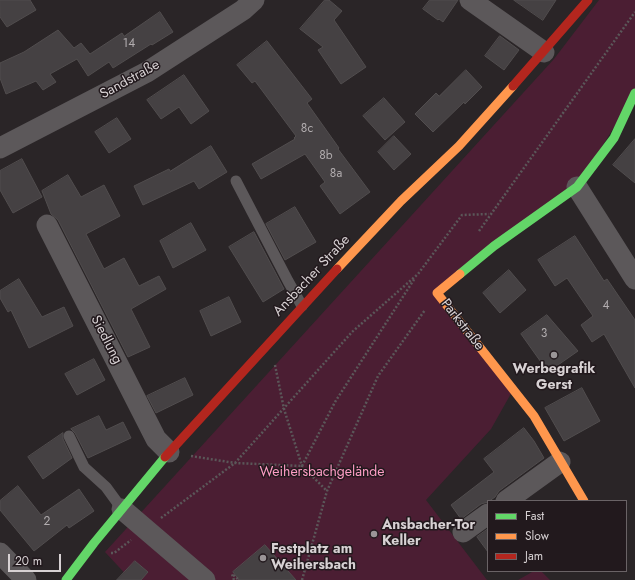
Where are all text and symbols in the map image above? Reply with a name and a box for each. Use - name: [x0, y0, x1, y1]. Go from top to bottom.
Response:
- house number: 14: [123, 37, 135, 51]
- street label: Sandstraße: [97, 57, 163, 103]
- house number: 8c: [301, 122, 313, 136]
- house number: 8b: [319, 149, 333, 163]
- house number: 8a: [330, 167, 342, 181]
- street label: Ansbacher Straße: [270, 232, 354, 320]
- street label: Parkstraße: [437, 296, 487, 354]
- house number: 4: [603, 299, 609, 313]
- street label: Siedlung: [87, 313, 125, 367]
- house number: 3: [541, 327, 547, 341]
- marker: Werbegrafik Gerst: [549, 350, 559, 360]
- place label: Werbegrafik Gerst: [513, 362, 595, 394]
- park label: Weihersbachgelände: [259, 465, 385, 481]
- legend: [487, 500, 627, 572]
- text: Fast: [525, 507, 544, 525]
- house number: 2: [44, 515, 50, 529]
- place label: Ansbacher-Tor Keller: [382, 518, 475, 550]
- text: Slow: [525, 527, 549, 545]
- marker: Ansbacher-Tor Keller: [369, 529, 379, 539]
- place label: Festplatz am Weihersbach: [271, 542, 356, 574]
- scale bar: [10, 546, 63, 572]
- text: Jam: [525, 547, 543, 565]
- text: 20 m: [15, 552, 42, 570]
- marker: Festplatz am Weihersbach: [258, 553, 268, 563]

